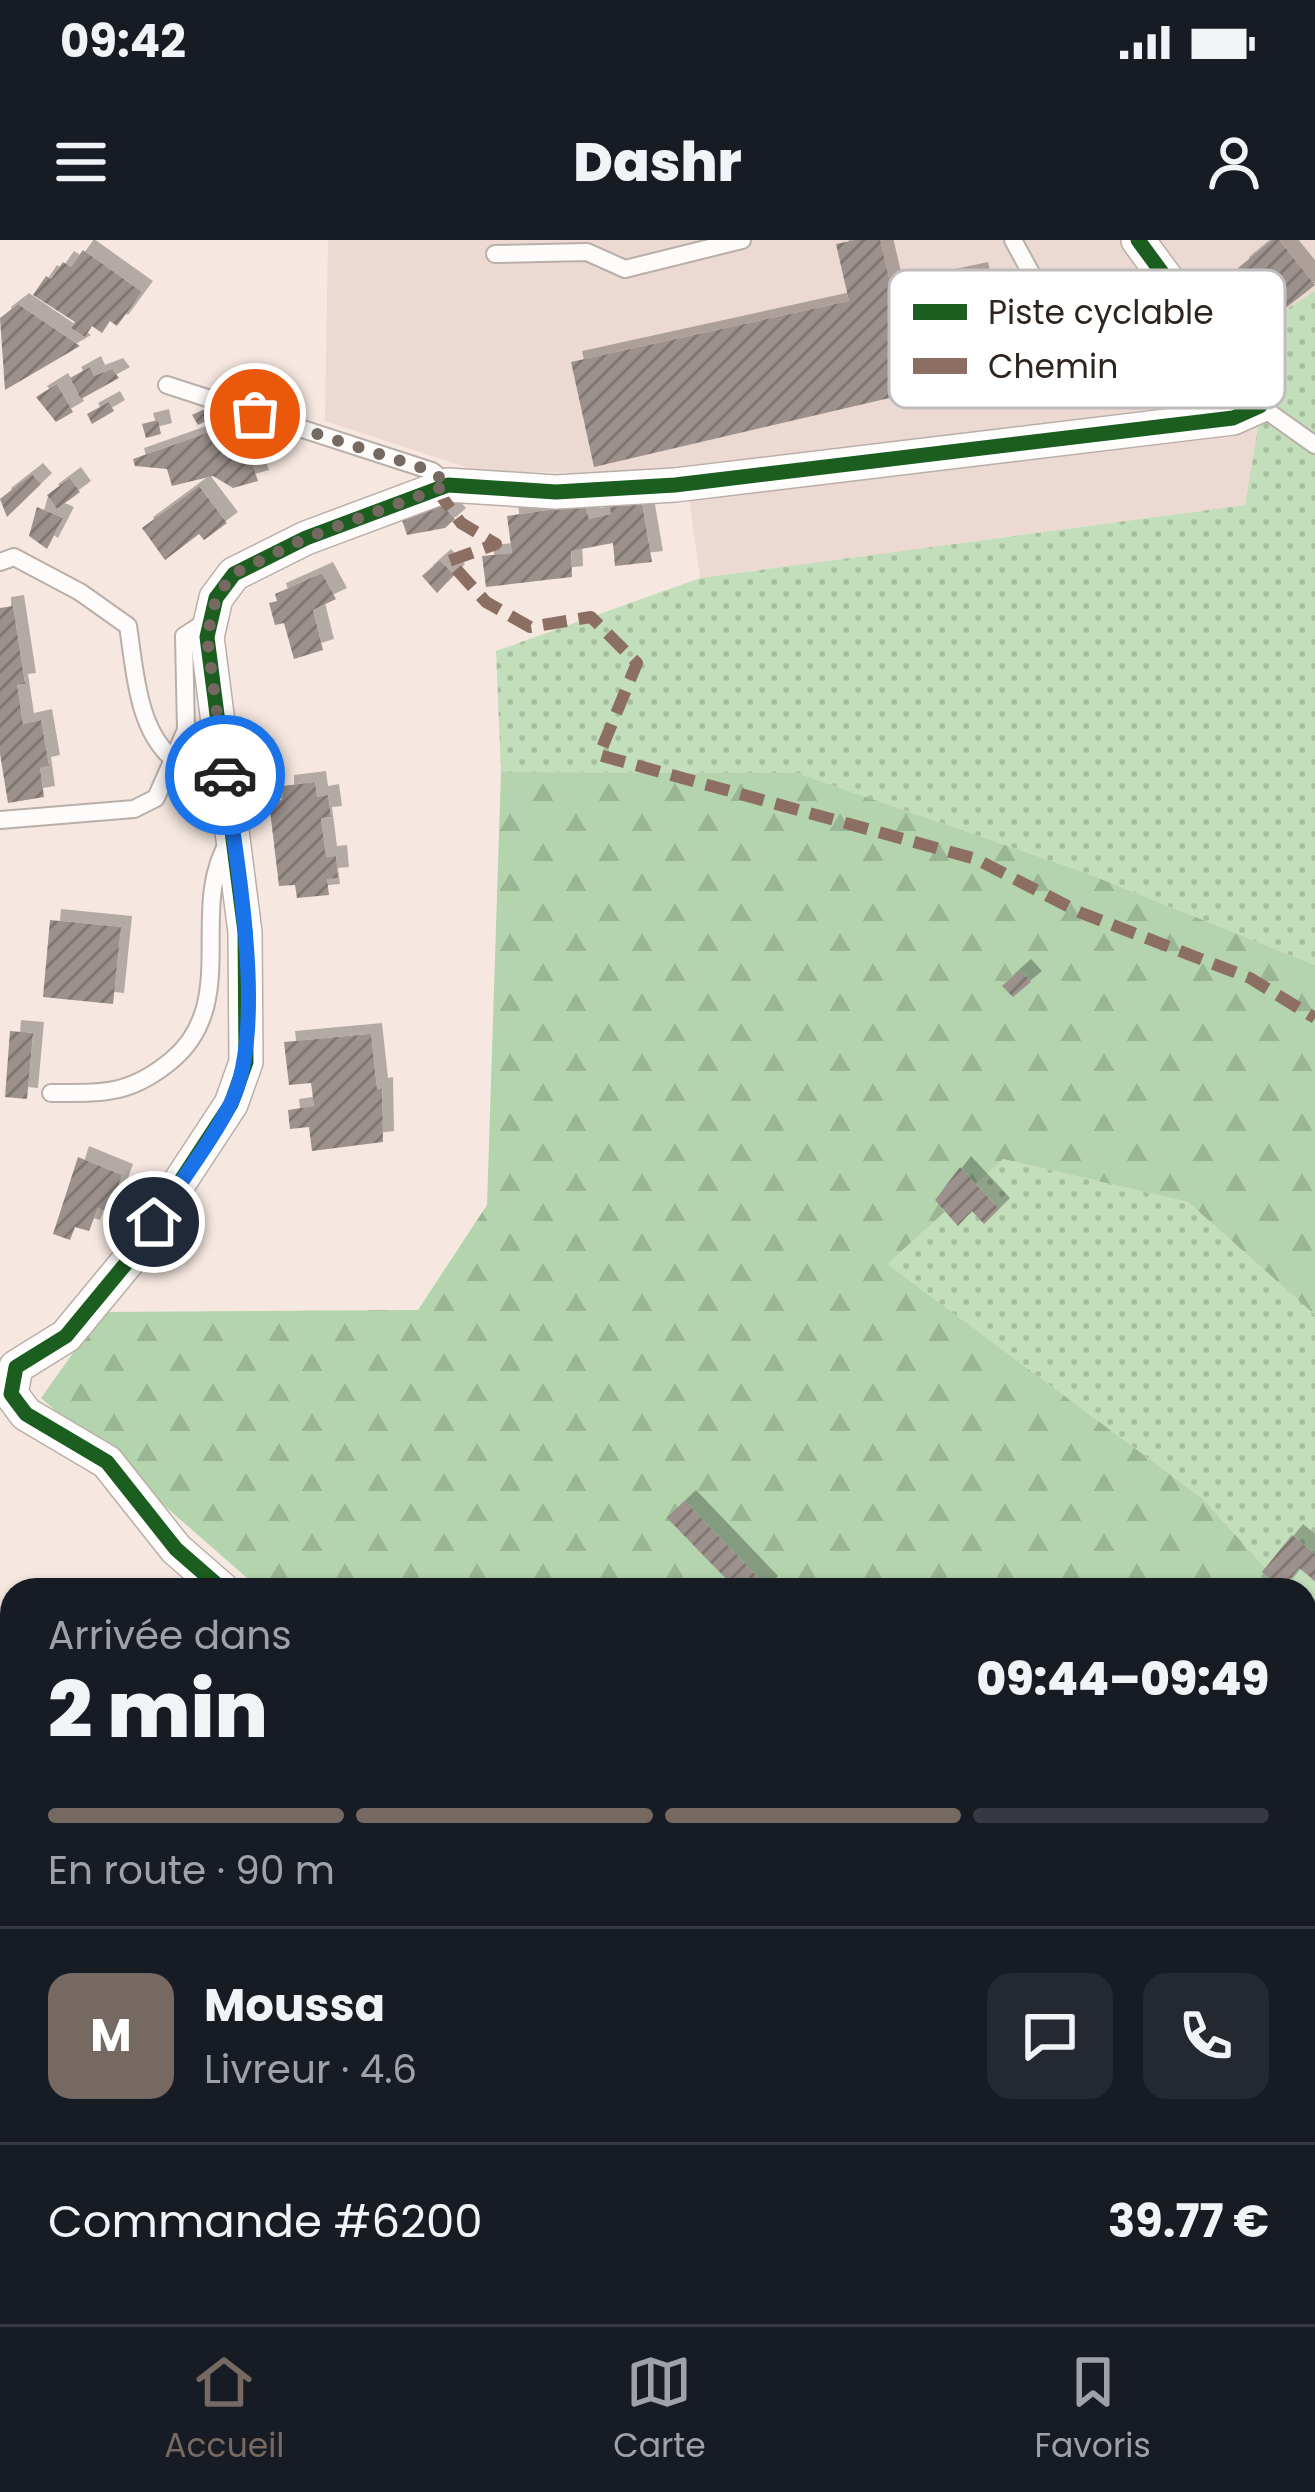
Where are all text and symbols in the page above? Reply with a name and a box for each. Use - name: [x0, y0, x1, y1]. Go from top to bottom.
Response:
- text: 09:42: [60, 10, 186, 73]
- text: Dashr: [573, 124, 742, 200]
- icon: menu: [48, 129, 114, 195]
- icon: person: [1201, 129, 1267, 195]
- legend: [889, 270, 1285, 408]
- text: Piste cyclable: [988, 289, 1214, 336]
- text: Chemin: [988, 343, 1118, 390]
- pin: [204, 363, 306, 465]
- icon: bag: [222, 381, 288, 447]
- courier: [165, 715, 285, 835]
- icon: car: [192, 742, 258, 808]
- pin: [103, 1171, 205, 1273]
- icon: home: [121, 1189, 187, 1255]
- text: Arrivée dans: [48, 1608, 292, 1663]
- text: 09:44–09:49: [977, 1648, 1269, 1711]
- text: 2 min: [48, 1655, 268, 1764]
- text: En route · 90 m: [48, 1843, 335, 1898]
- button: chat: [987, 1973, 1113, 2099]
- button: phone: [1143, 1973, 1269, 2099]
- text: Moussa: [204, 1974, 385, 2037]
- text: M: [90, 2004, 132, 2067]
- text: Livreur · 4.6: [204, 2042, 417, 2097]
- text: Commande #6200: [48, 2190, 483, 2253]
- text: 39.77 €: [1108, 2190, 1269, 2253]
- tab: Accueil: [164, 2349, 284, 2471]
- tab: Carte: [613, 2349, 706, 2471]
- tab: Favoris: [1034, 2349, 1151, 2471]

